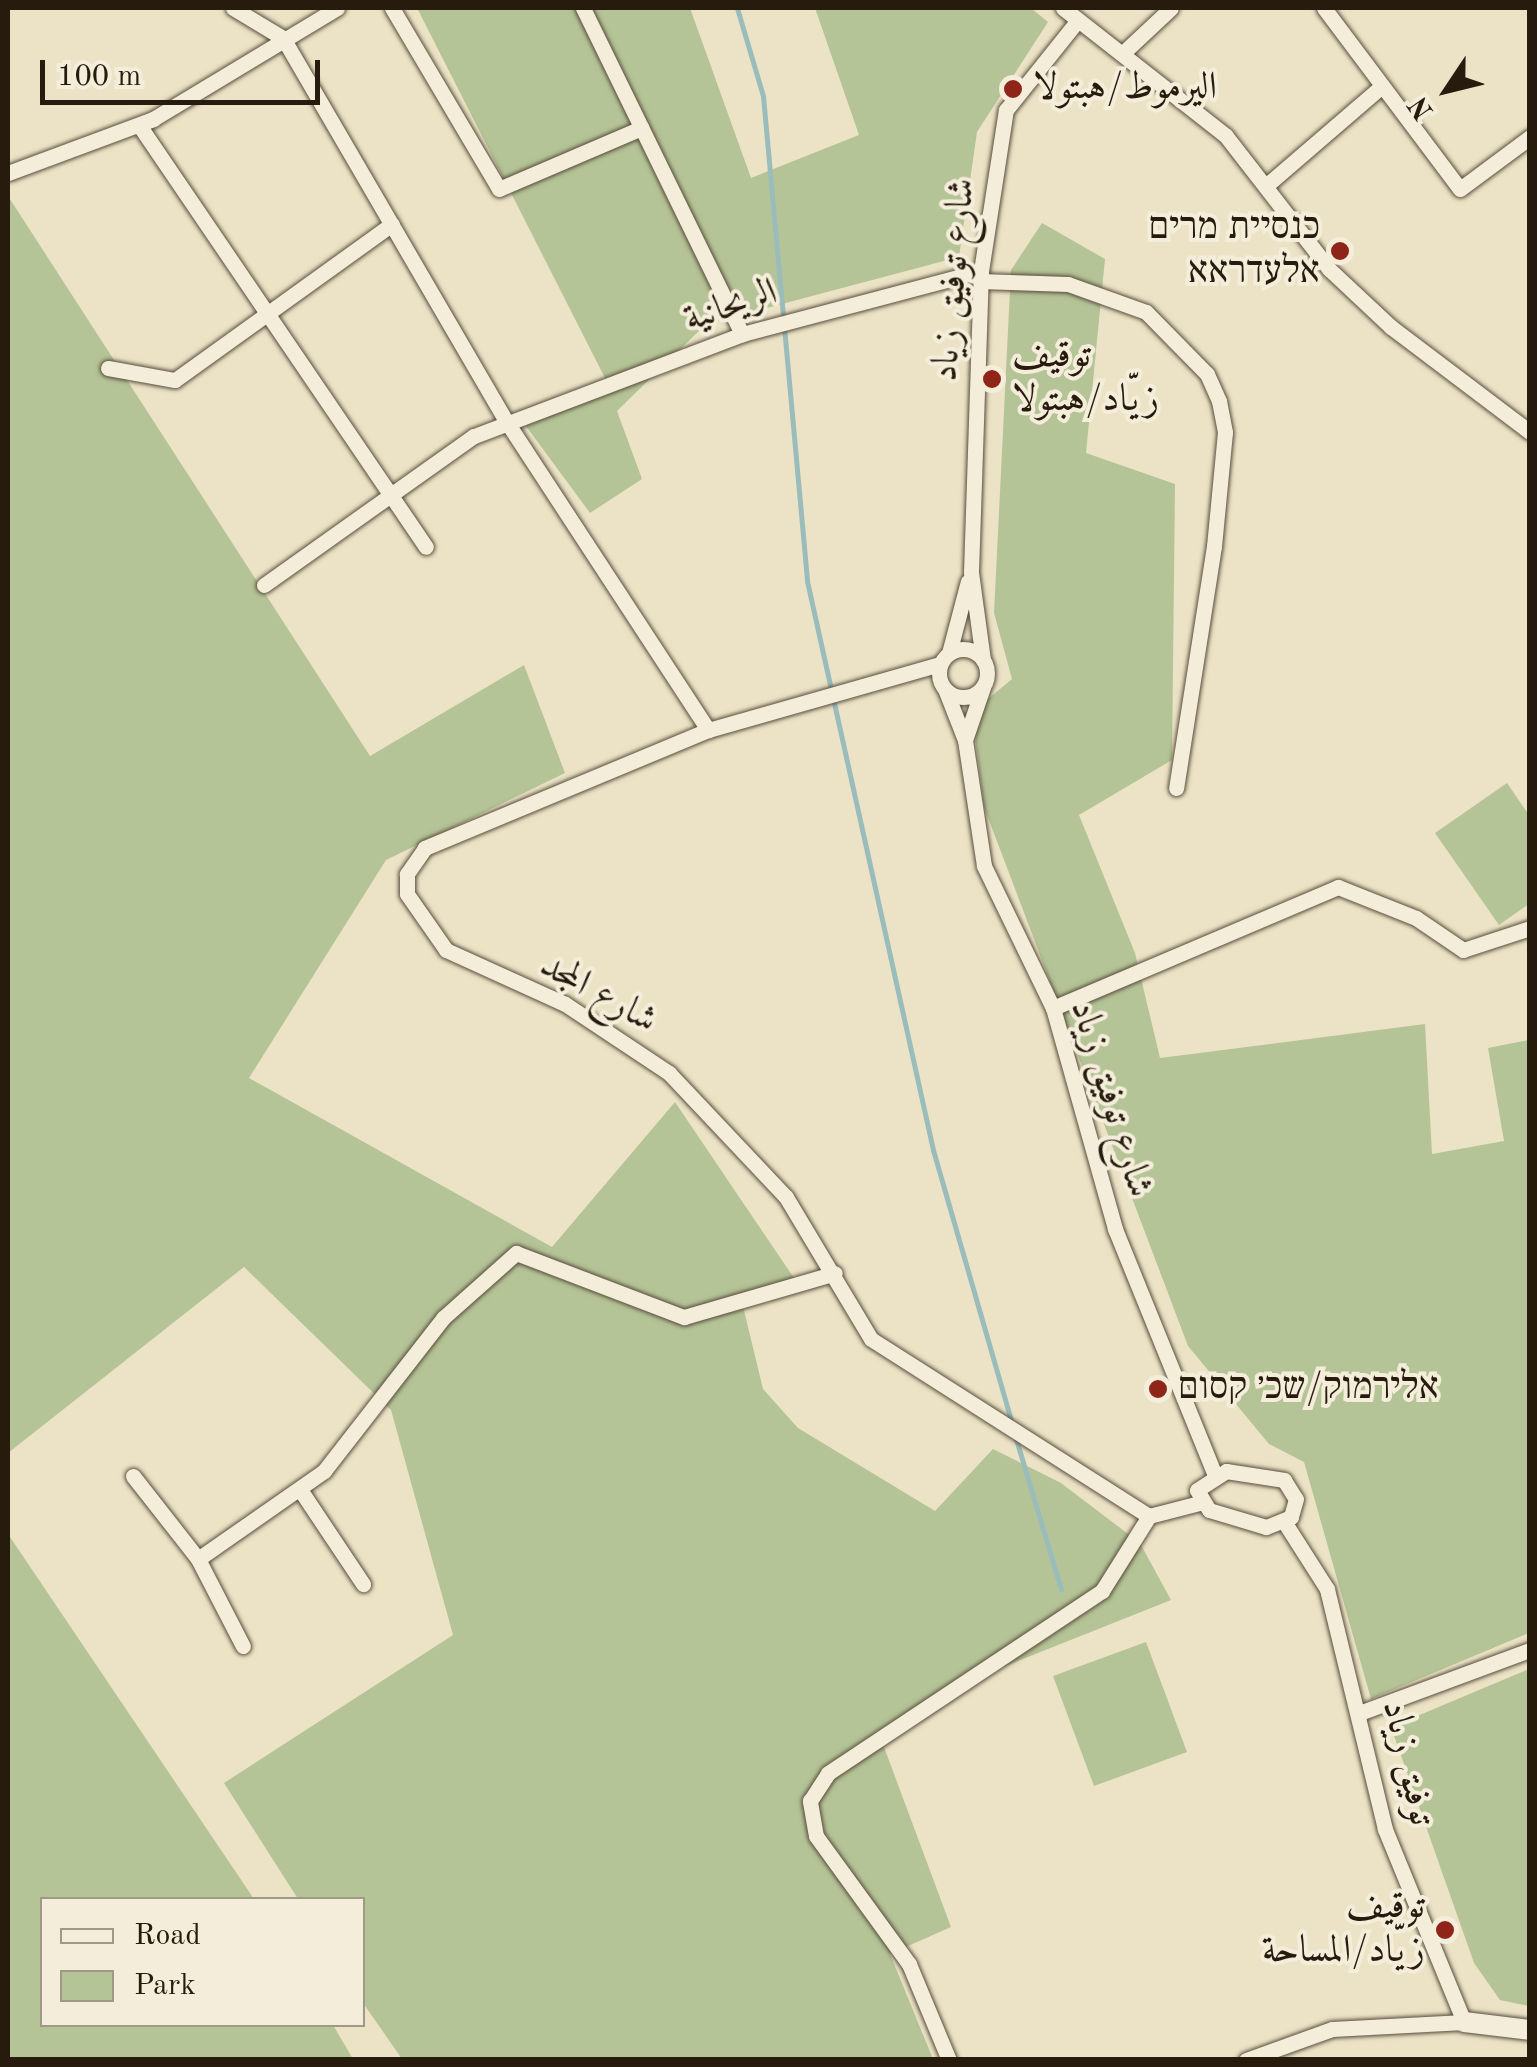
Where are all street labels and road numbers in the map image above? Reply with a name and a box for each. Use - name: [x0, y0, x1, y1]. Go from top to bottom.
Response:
- street label: شارع توفيق زياد: [923, 176, 987, 384]
- street label: الريحانية: [679, 271, 783, 343]
- street label: شارع المجد: [531, 943, 665, 1045]
- street label: شارع توفيق زياد: [1058, 995, 1162, 1203]
- street label: توفيق زياد: [1370, 1696, 1444, 1830]

